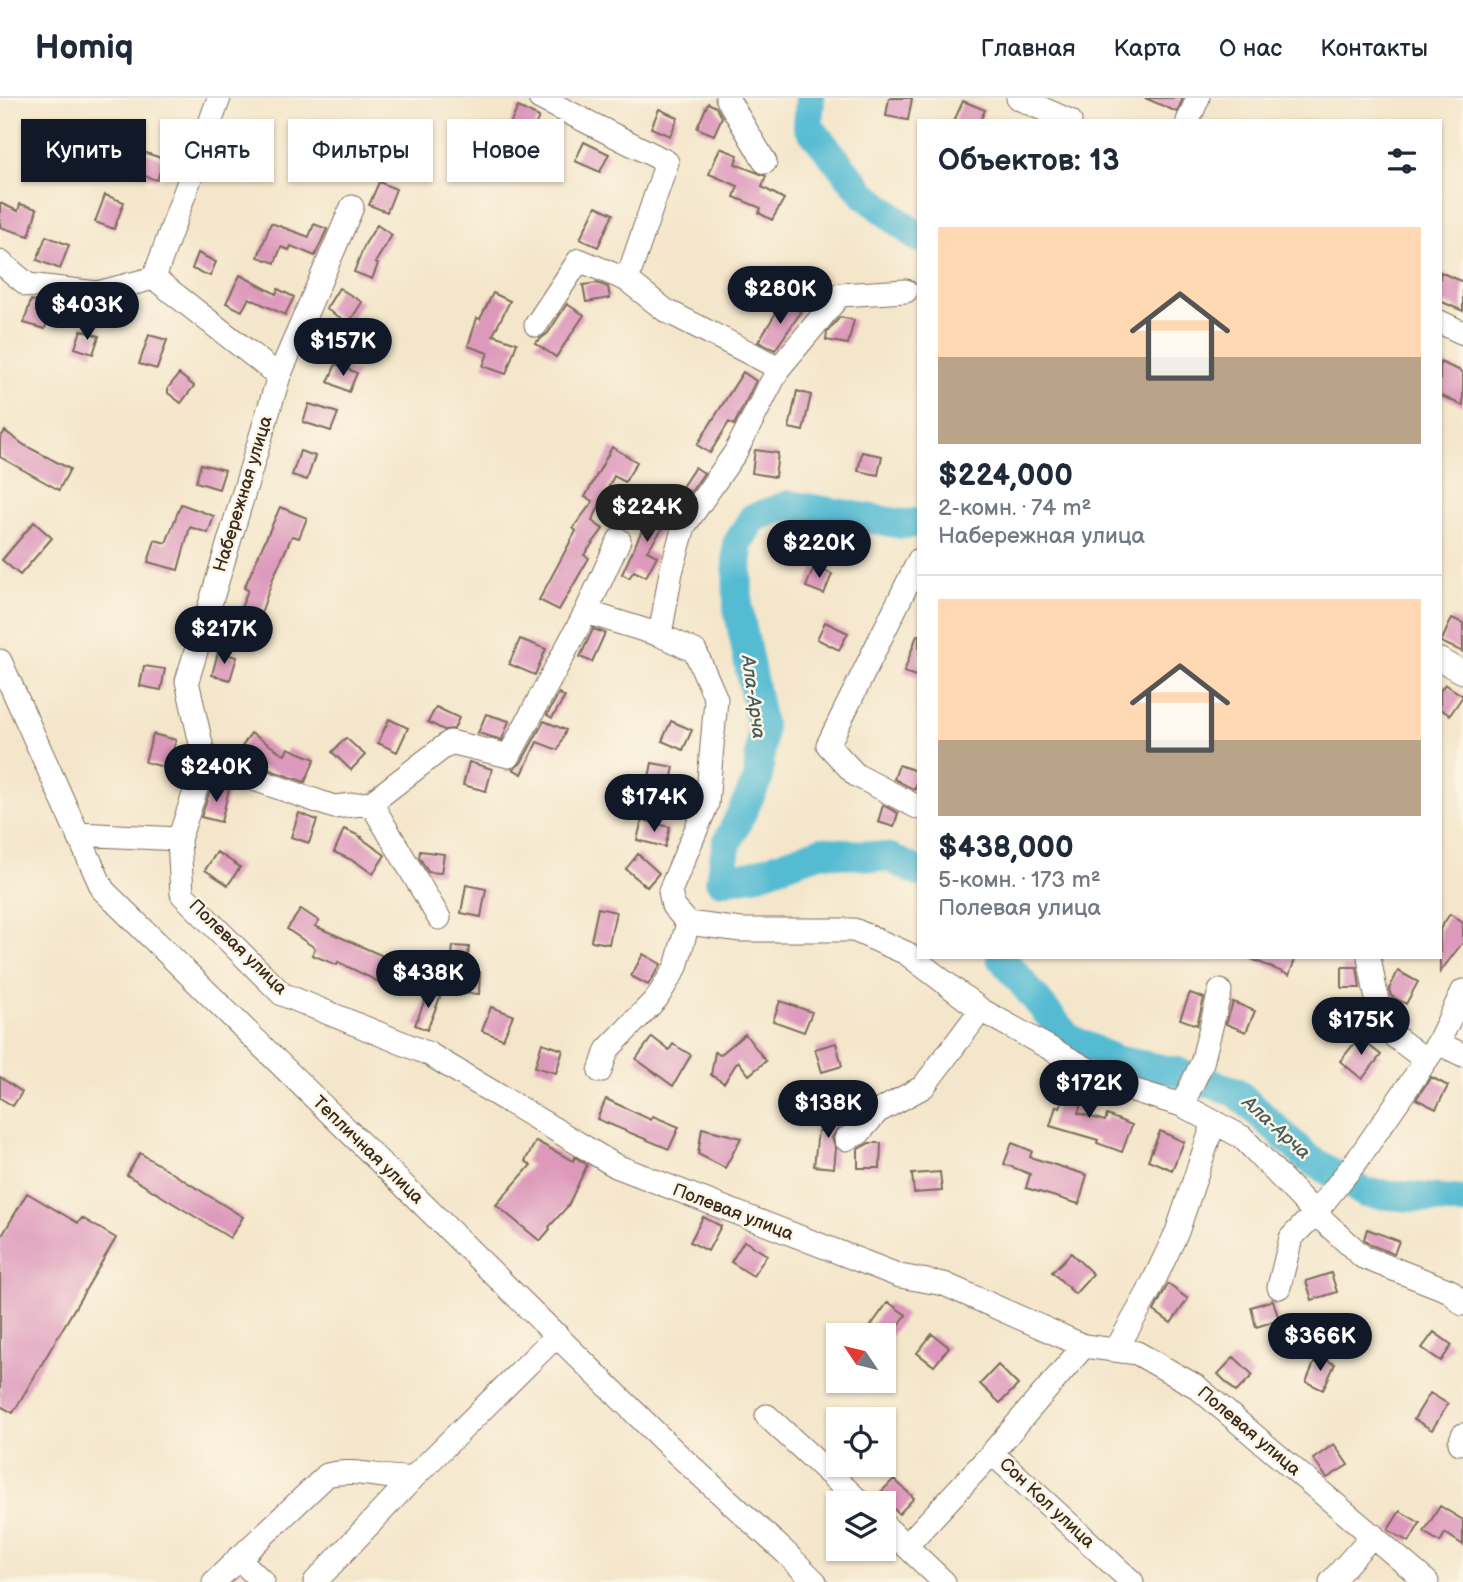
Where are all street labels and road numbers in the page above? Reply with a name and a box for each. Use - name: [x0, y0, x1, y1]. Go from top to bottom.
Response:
- street label: Набережная улица: [209, 413, 277, 575]
- street label: Полевая улица: [185, 895, 291, 999]
- street label: Тепличная улица: [308, 1092, 428, 1208]
- street label: Полевая улица: [670, 1179, 797, 1245]
- street label: Полевая улица: [1193, 1382, 1305, 1480]
- street label: Сон Кол улица: [995, 1454, 1099, 1553]

